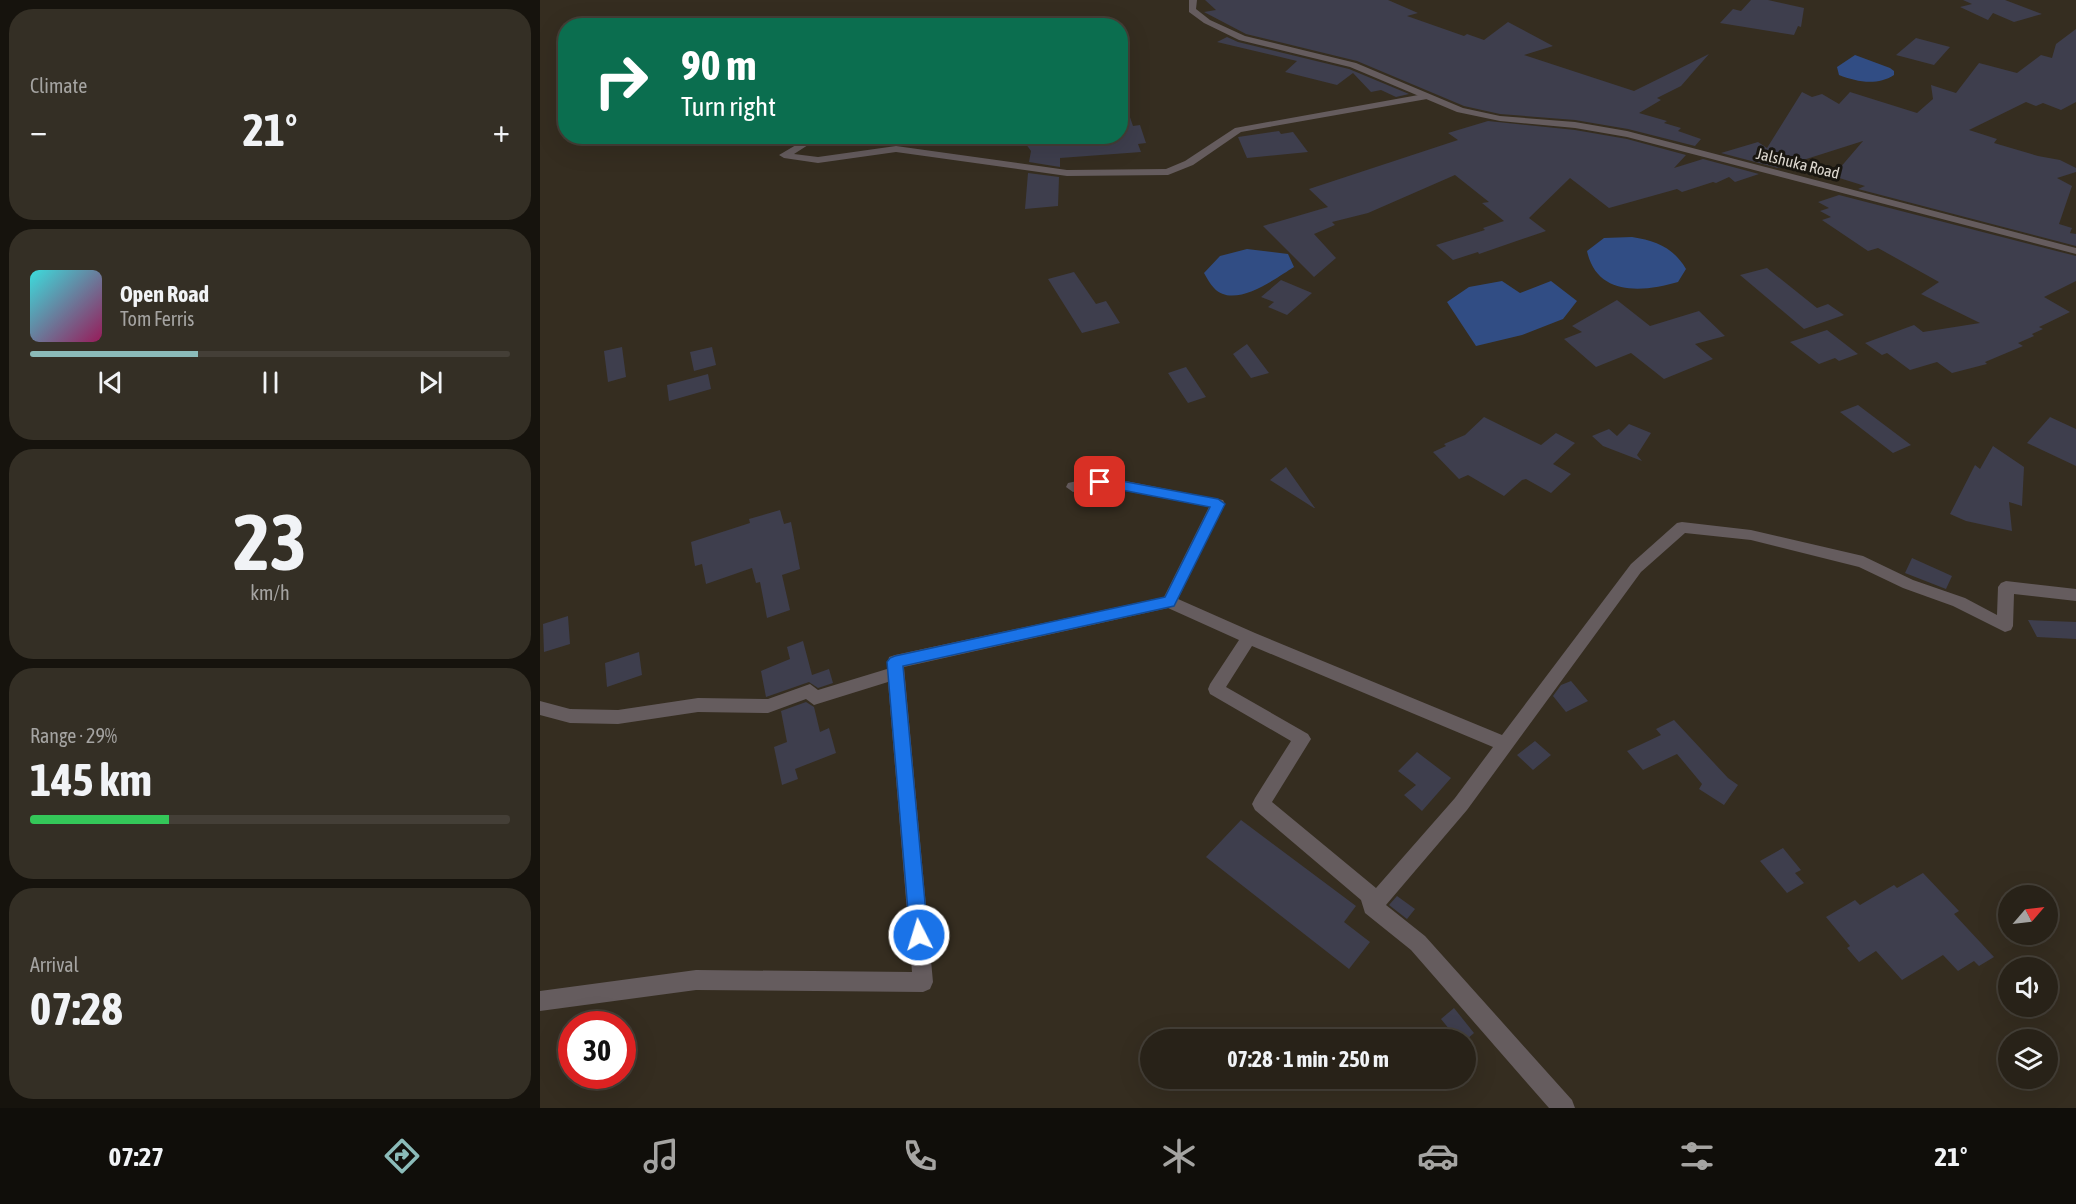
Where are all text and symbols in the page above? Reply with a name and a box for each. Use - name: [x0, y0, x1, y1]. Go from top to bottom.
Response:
- text: 90 m: [681, 41, 756, 89]
- icon: right: [582, 42, 660, 120]
- text: Climate: [30, 74, 87, 97]
- text: Turn right: [681, 91, 776, 122]
- text: 21°: [243, 104, 297, 156]
- text: −: [30, 111, 47, 149]
- text: +: [493, 111, 510, 149]
- street label: Jalshuka Road: [1755, 144, 1841, 182]
- text: Open Road: [120, 281, 209, 307]
- text: Tom Ferris: [120, 307, 194, 330]
- icon: previous: [94, 366, 127, 399]
- icon: pause: [254, 366, 287, 399]
- icon: next: [414, 366, 447, 399]
- pin: [1074, 456, 1125, 507]
- icon: arrive: [1083, 465, 1116, 498]
- text: 23: [233, 497, 307, 587]
- text: km/h: [250, 581, 290, 604]
- text: Range · 29%: [30, 724, 117, 747]
- text: 145 km: [30, 754, 152, 806]
- north arrow: [1998, 885, 2058, 945]
- map controls: [1998, 885, 2058, 1089]
- position arrow: [887, 903, 951, 967]
- text: Arrival: [30, 953, 79, 976]
- button: sound: [1998, 957, 2058, 1017]
- text: 07:28: [30, 983, 123, 1035]
- speed limit sign: 30: [558, 1011, 636, 1089]
- button: layers: [1998, 1029, 2058, 1089]
- text: 07:28 · 1 min · 250 m: [1227, 1046, 1389, 1072]
- icon: directions: [381, 1135, 423, 1177]
- icon: music: [640, 1135, 682, 1177]
- icon: phone: [899, 1135, 941, 1177]
- icon: climate: [1158, 1135, 1200, 1177]
- icon: car: [1417, 1135, 1459, 1177]
- icon: filters: [1676, 1135, 1718, 1177]
- text: 07:27: [108, 1141, 164, 1172]
- text: 21°: [1935, 1141, 1967, 1172]

